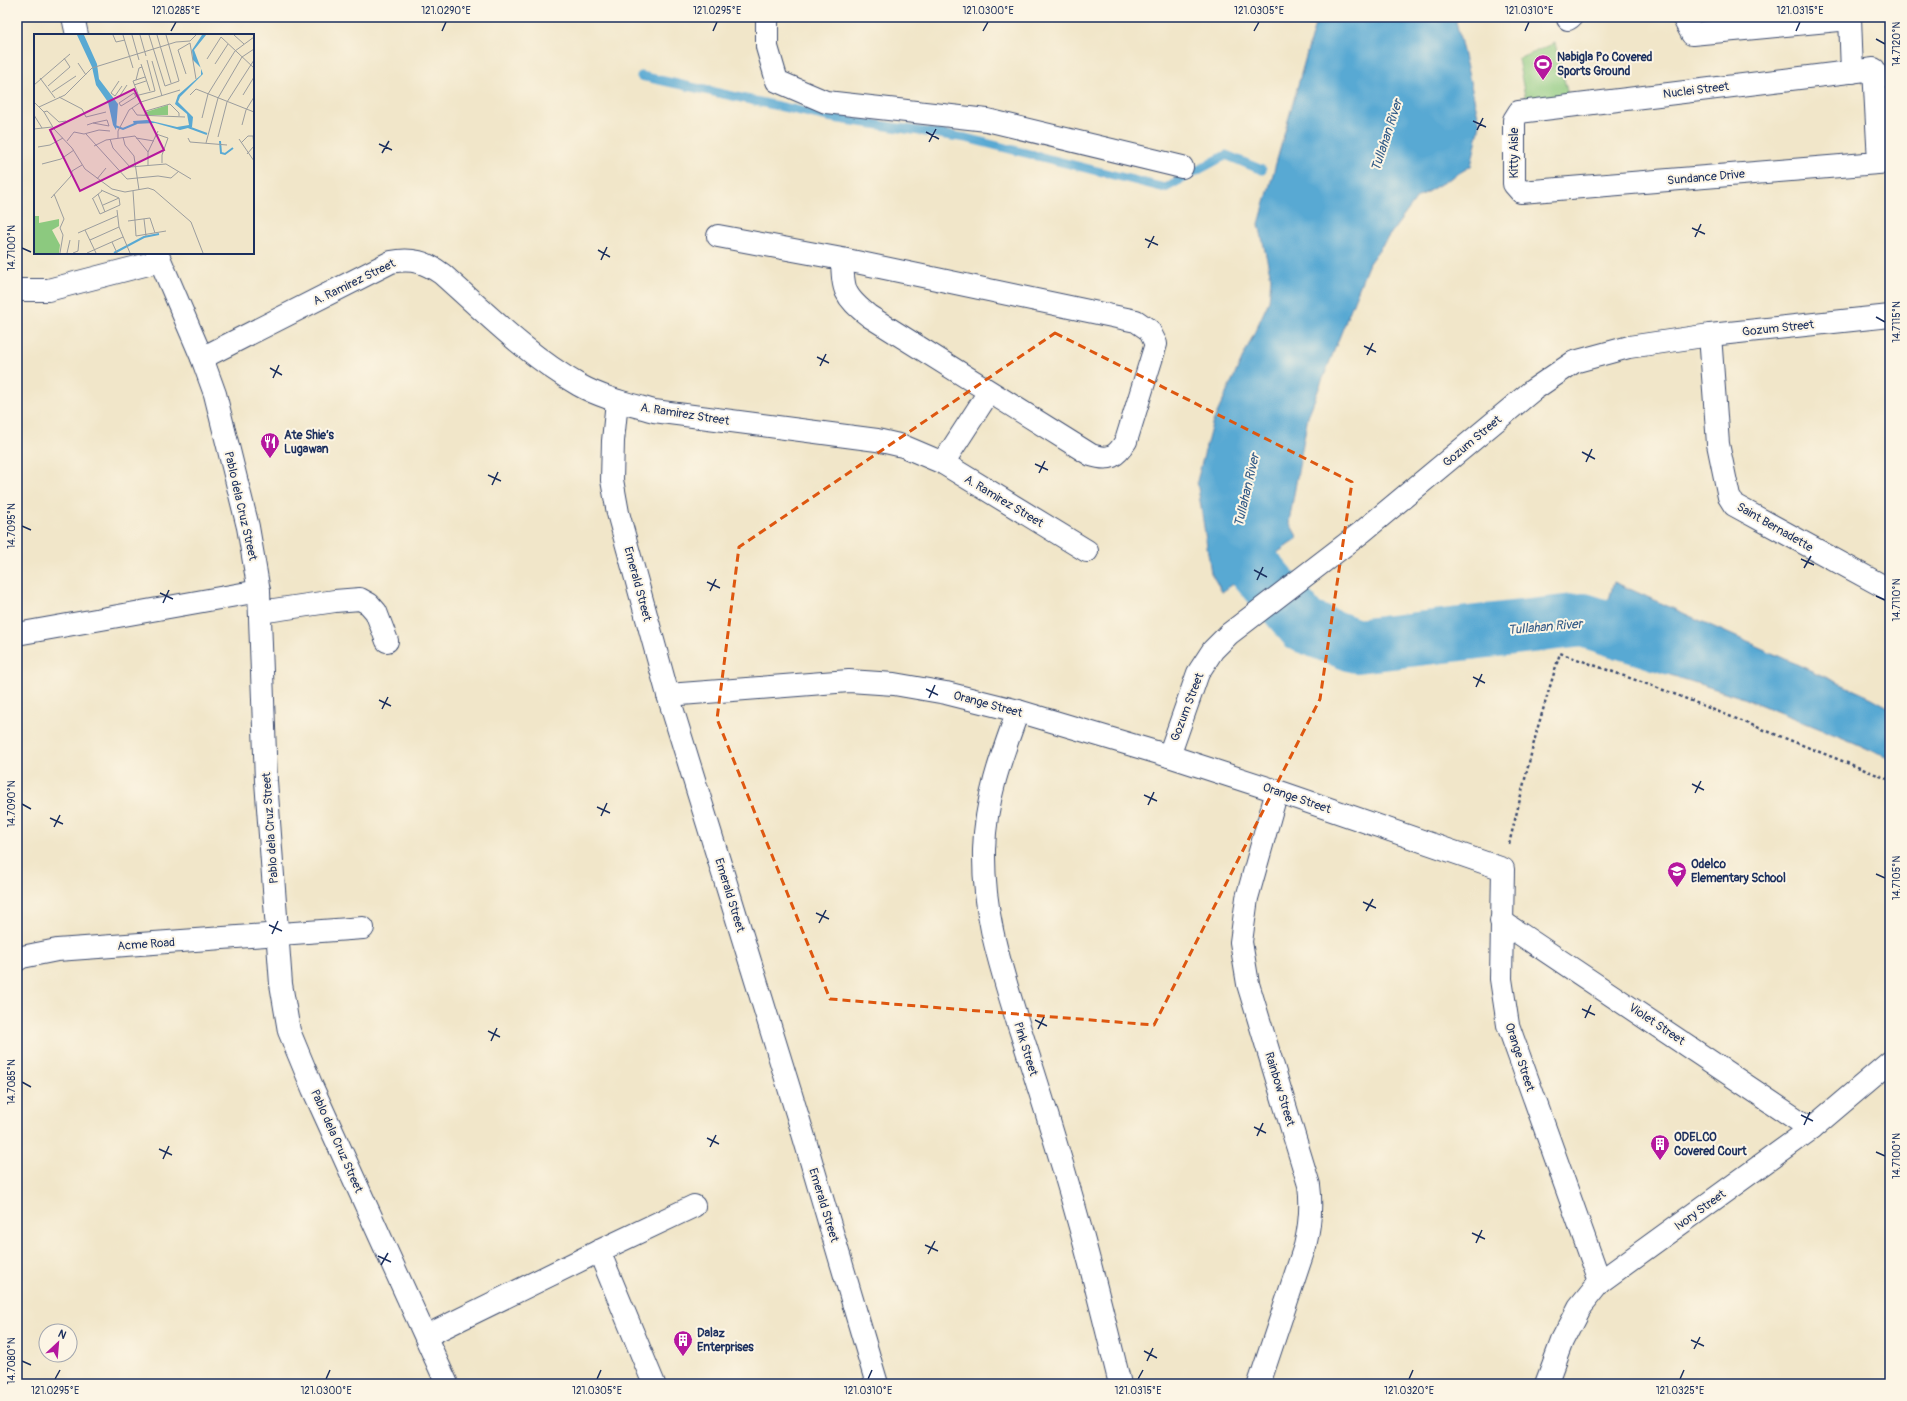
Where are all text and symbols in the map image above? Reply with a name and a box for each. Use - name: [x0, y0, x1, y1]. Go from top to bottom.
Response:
- text: 121.0285°E: [152, 5, 200, 17]
- text: 121.0290°E: [421, 5, 471, 17]
- text: 121.0295°E: [693, 5, 741, 17]
- text: 121.0300°E: [962, 5, 1014, 17]
- text: 121.0305°E: [1234, 5, 1284, 17]
- text: 121.0310°E: [1505, 5, 1553, 17]
- text: 121.0315°E: [1777, 5, 1823, 17]
- text: 14.7120°N: [1891, 21, 1903, 66]
- inset map: [34, 34, 254, 254]
- place label: Nabigla Po Covered Sports Ground: [1557, 50, 1653, 79]
- sports icon: Nabigla Po Covered Sports Ground: [1532, 53, 1554, 81]
- street label: Nuclei Street: [1662, 79, 1730, 102]
- water label: Tullahan River: [1368, 95, 1407, 173]
- street label: Kitty Aisle: [1507, 128, 1522, 178]
- street label: Sundance Drive: [1667, 167, 1746, 188]
- text: 14.7100°N: [6, 225, 18, 271]
- street label: A. Ramirez Street: [311, 256, 398, 309]
- text: 14.7115°N: [1891, 301, 1903, 343]
- street label: Gozum Street: [1741, 317, 1815, 340]
- street label: A. Ramirez Street: [639, 400, 731, 429]
- street label: Gozum Street: [1440, 412, 1505, 470]
- place label: Ate Shie’s Lugawan: [284, 428, 334, 457]
- restaurant icon: Ate Shie’s Lugawan: [259, 431, 281, 459]
- street label: Pablo dela Cruz Street: [221, 450, 260, 562]
- water label: Tullahan River: [1231, 450, 1264, 528]
- street label: A. Ramirez Street: [961, 472, 1046, 531]
- street label: Saint Bernadette: [1734, 500, 1816, 555]
- text: 14.7095°N: [6, 503, 18, 549]
- street label: Emerald Street: [620, 545, 655, 623]
- text: 14.7110°N: [1891, 578, 1903, 621]
- water label: Tullahan River: [1507, 616, 1585, 638]
- street label: Gozum Street: [1168, 671, 1207, 744]
- street label: Orange Street: [952, 688, 1024, 721]
- street label: Pablo dela Cruz Street: [259, 772, 282, 884]
- text: 14.7090°N: [6, 780, 18, 828]
- street label: Orange Street: [1261, 780, 1333, 817]
- street label: Emerald Street: [711, 856, 748, 934]
- text: 14.7105°N: [1891, 856, 1903, 900]
- place label: Odelco Elementary School: [1691, 857, 1786, 886]
- school or university icon: Odelco Elementary School: [1666, 860, 1688, 888]
- street label: Acme Road: [117, 935, 176, 954]
- street label: Violet Street: [1626, 1000, 1688, 1049]
- street label: Pink Street: [1010, 1020, 1041, 1078]
- street label: Orange Street: [1501, 1021, 1538, 1093]
- street label: Rainbow Street: [1261, 1050, 1298, 1128]
- text: 14.7085°N: [6, 1059, 18, 1105]
- street label: Pablo dela Cruz Street: [307, 1087, 366, 1195]
- place label: ODELCO Covered Court: [1674, 1130, 1748, 1159]
- building icon: ODELCO Covered Court: [1649, 1133, 1671, 1161]
- text: 14.7100°N: [1891, 1133, 1903, 1179]
- street label: Emerald Street: [805, 1166, 842, 1244]
- street label: Ivory Street: [1672, 1187, 1729, 1234]
- north arrow: [38, 1323, 78, 1363]
- place label: Dalaz Enterprises: [697, 1326, 754, 1355]
- text: N: [56, 1327, 69, 1342]
- building icon: Dalaz Enterprises: [672, 1329, 694, 1357]
- text: 14.7080°N: [6, 1337, 18, 1385]
- text: 121.0295°E: [31, 1385, 79, 1397]
- text: 121.0300°E: [300, 1385, 352, 1397]
- text: 121.0305°E: [572, 1385, 622, 1397]
- text: 121.0310°E: [844, 1385, 892, 1397]
- text: 121.0315°E: [1115, 1385, 1161, 1397]
- text: 121.0320°E: [1384, 1385, 1434, 1397]
- text: 121.0325°E: [1656, 1385, 1704, 1397]

